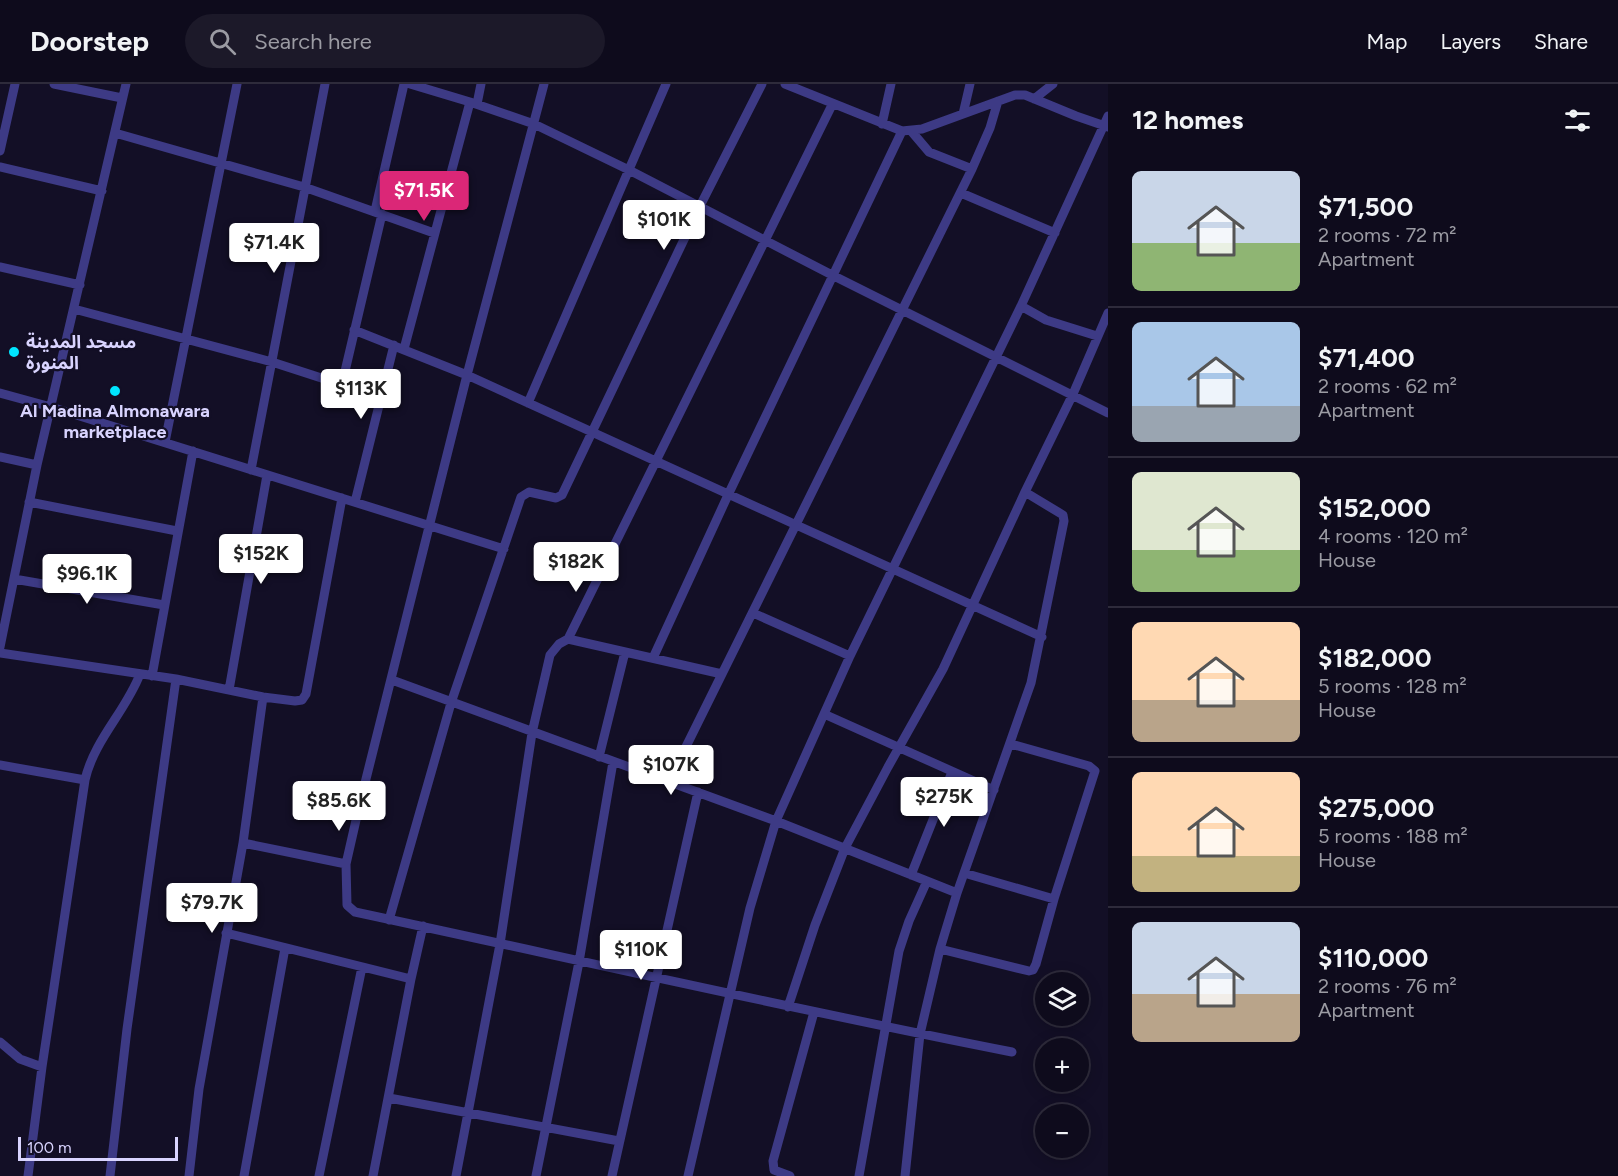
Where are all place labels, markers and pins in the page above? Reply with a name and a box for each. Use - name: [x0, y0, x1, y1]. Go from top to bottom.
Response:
- pin: $71.5K: [375, 171, 473, 222]
- pin: $101K: [622, 200, 706, 251]
- pin: $71.4K: [225, 223, 323, 274]
- place label: مسجد المدينة المنورة: [26, 331, 136, 374]
- marker: مسجد المدينة المنورة: [7, 345, 21, 359]
- pin: $113K: [319, 369, 403, 420]
- marker: Al Madina Almonawara marketplace: [108, 384, 122, 398]
- place label: Al Madina Almonawara marketplace: [20, 400, 210, 443]
- pin: $152K: [219, 534, 303, 585]
- pin: $182K: [534, 542, 618, 593]
- pin: $96.1K: [38, 554, 136, 605]
- pin: $107K: [629, 745, 713, 796]
- pin: $275K: [902, 777, 986, 828]
- pin: $85.6K: [290, 781, 388, 832]
- pin: $79.7K: [163, 883, 261, 934]
- pin: $110K: [599, 930, 683, 981]

